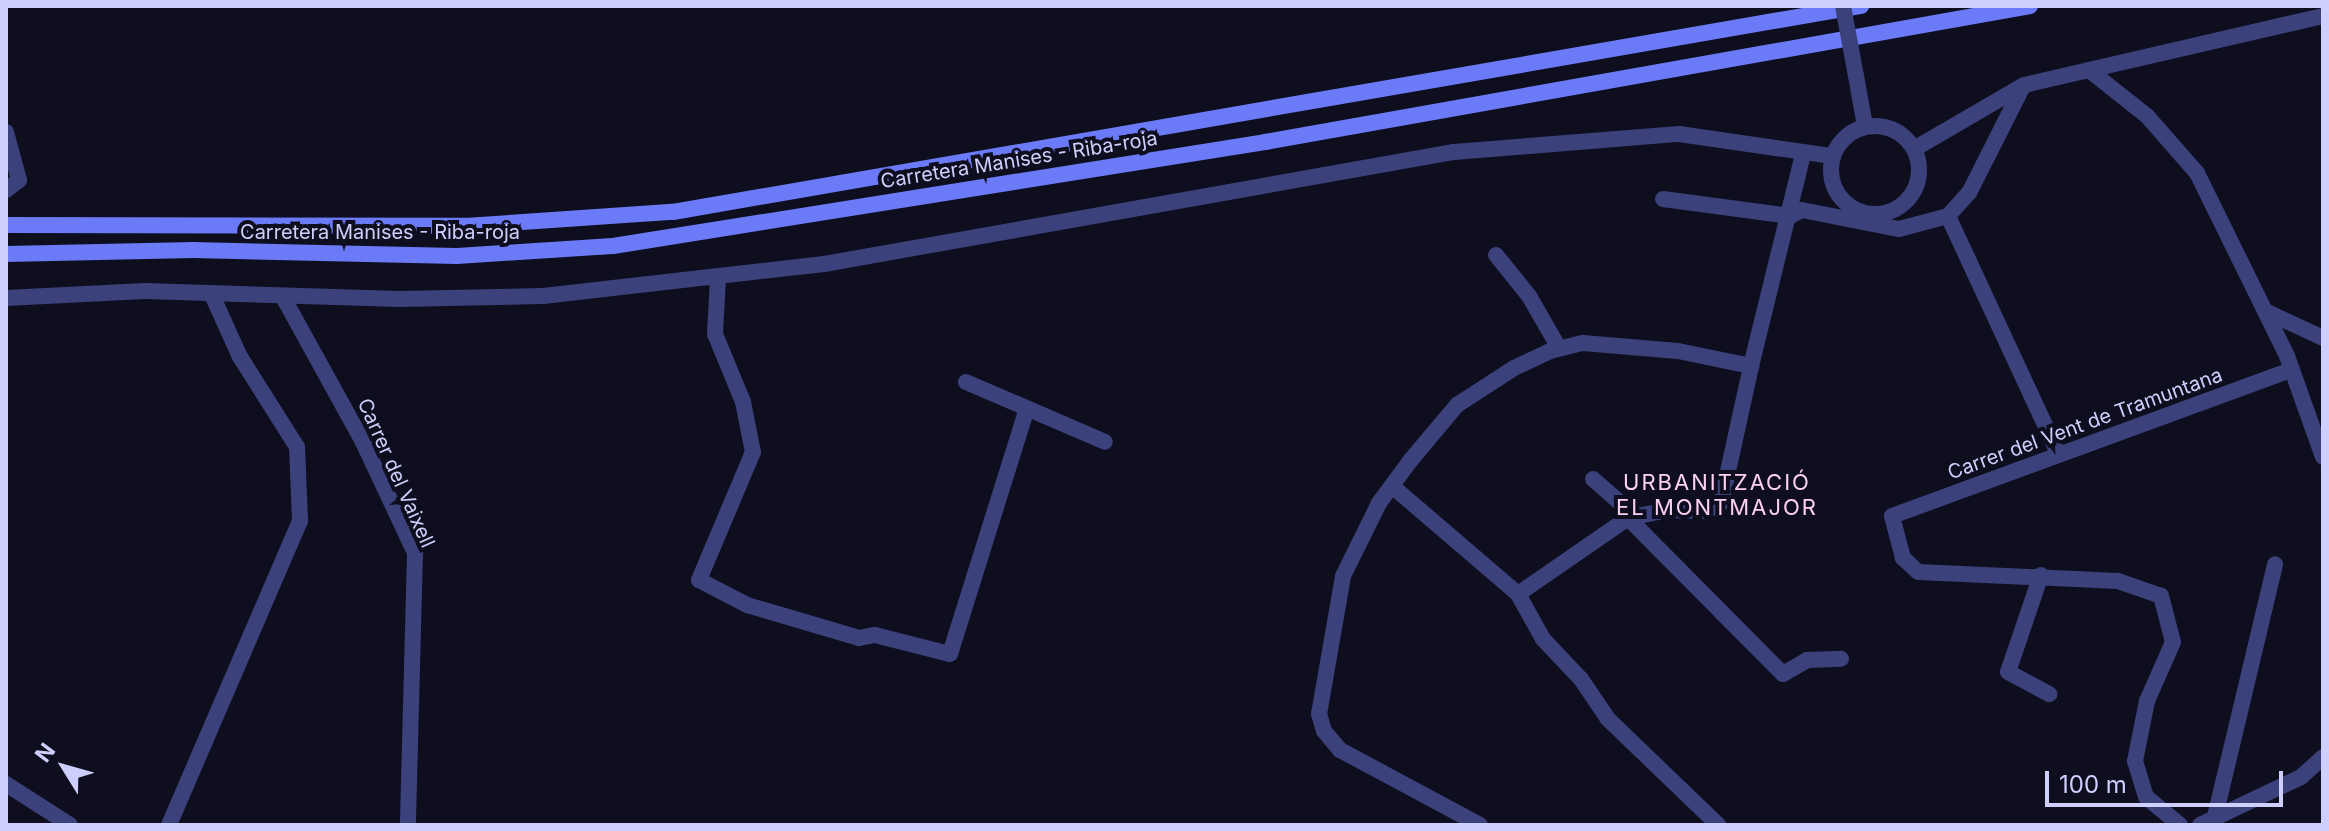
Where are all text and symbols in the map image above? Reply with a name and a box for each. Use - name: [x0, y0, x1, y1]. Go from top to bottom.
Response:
- street label: Carretera Manises - Riba-roja: [879, 126, 1159, 194]
- street label: Carretera Manises - Riba-roja: [240, 220, 520, 244]
- street label: Carrer del Vent de Tramuntana: [1944, 363, 2226, 485]
- street label: Carrer del Vaixell: [352, 395, 440, 551]
- district label: URBANITZACIÓ EL MONTMAJOR: [1616, 469, 1818, 520]
- north arrow: [24, 727, 104, 807]
- text: N: [29, 738, 60, 767]
- scale bar: [2049, 755, 2287, 805]
- text: 100 m: [2059, 770, 2127, 799]

